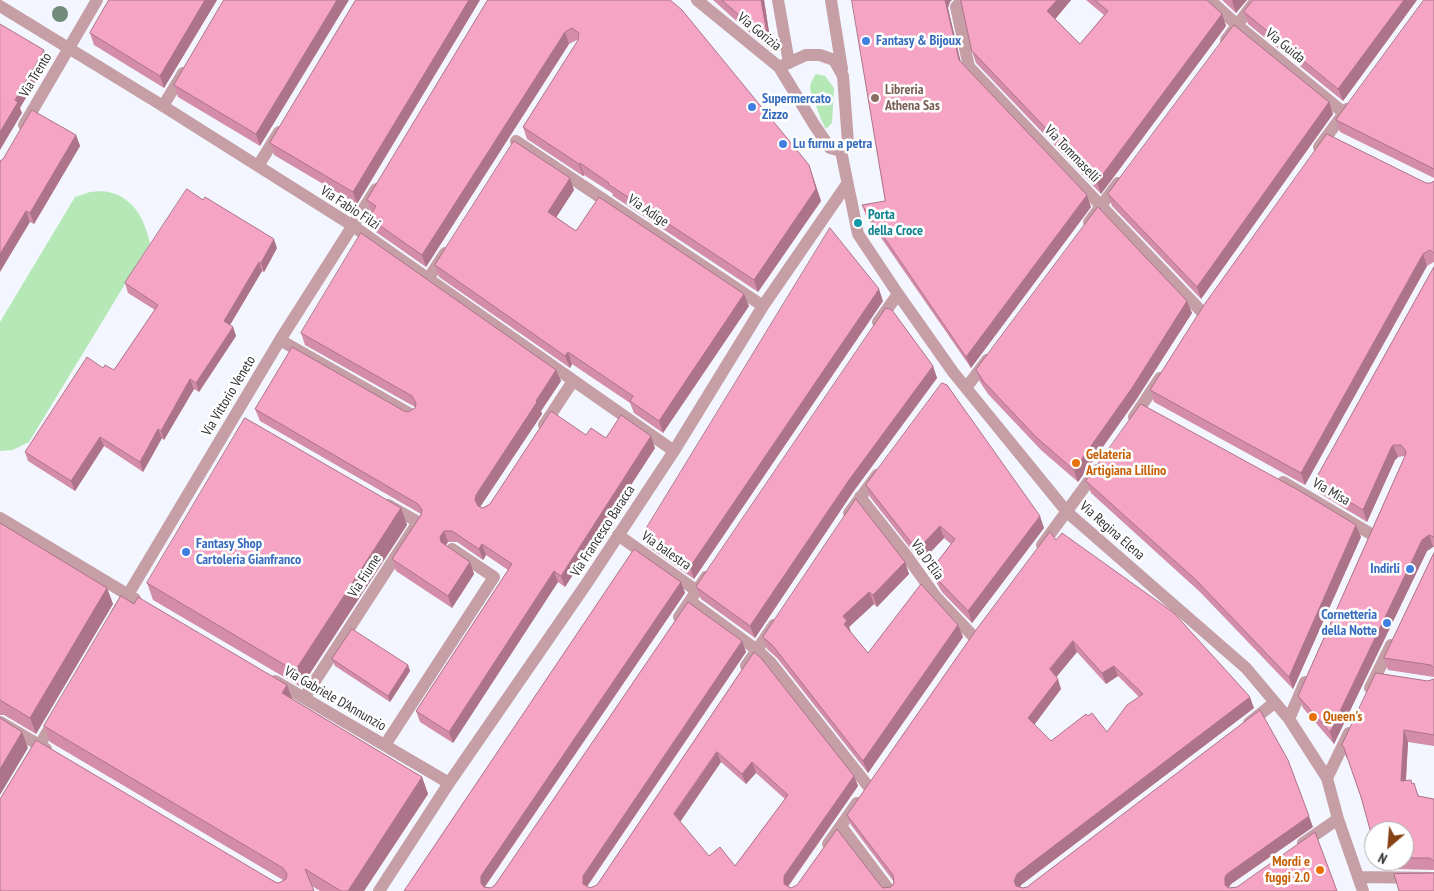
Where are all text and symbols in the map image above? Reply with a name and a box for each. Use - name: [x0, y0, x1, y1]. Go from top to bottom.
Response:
- street label: Via Gorizia: [734, 9, 784, 55]
- street label: Via Guida: [1262, 25, 1308, 67]
- place label: Fantasy & Bijoux: [876, 33, 961, 49]
- marker: Fantasy & Bijoux: [860, 35, 872, 47]
- street label: Via Trento: [16, 50, 56, 100]
- place label: Libreria Athena Sas: [885, 82, 940, 114]
- place label: Supermercato Zizzo: [762, 91, 831, 124]
- marker: Libreria Athena Sas: [869, 92, 881, 104]
- marker: Supermercato Zizzo: [746, 101, 758, 113]
- street label: Via Tommaselli: [1041, 122, 1103, 186]
- place label: Lu furnu a petra: [793, 136, 872, 152]
- marker: Lu furnu a petra: [777, 138, 789, 150]
- street label: Via Fabio Filzi: [317, 183, 383, 233]
- street label: Via Adige: [624, 191, 672, 231]
- place label: Porta della Croce: [868, 207, 923, 240]
- marker: Porta della Croce: [852, 217, 864, 229]
- street label: Via Vittorio Veneto: [199, 353, 259, 439]
- place label: Gelateria Artigiana Lillino: [1086, 447, 1166, 480]
- marker: Gelateria Artigiana Lillino: [1070, 457, 1082, 469]
- street label: Via Misa: [1309, 475, 1353, 509]
- street label: Via Francesco Baracca: [567, 482, 639, 580]
- street label: Via Regina Elena: [1076, 498, 1148, 564]
- street label: Via balestra: [638, 528, 694, 574]
- place label: Fantasy Shop Cartoleria Gianfranco: [196, 536, 301, 568]
- street label: Via D'Elia: [907, 537, 947, 583]
- marker: Fantasy Shop Cartoleria Gianfranco: [180, 546, 192, 558]
- street label: Via Fiume: [345, 551, 385, 601]
- place label: Indirli: [1370, 561, 1400, 577]
- marker: Indirli: [1404, 563, 1416, 575]
- place label: Cornetteria della Notte: [1321, 607, 1377, 640]
- marker: Cornetteria della Notte: [1381, 617, 1393, 629]
- street label: Via Gabriele D'Annunzio: [281, 663, 389, 735]
- place label: Queen's: [1323, 709, 1362, 725]
- marker: Queen's: [1307, 711, 1319, 723]
- north arrow: [1364, 821, 1414, 871]
- text: N: [1375, 849, 1390, 868]
- place label: Mordi e fuggi 2.0: [1265, 854, 1310, 886]
- marker: Mordi e fuggi 2.0: [1314, 864, 1326, 876]

